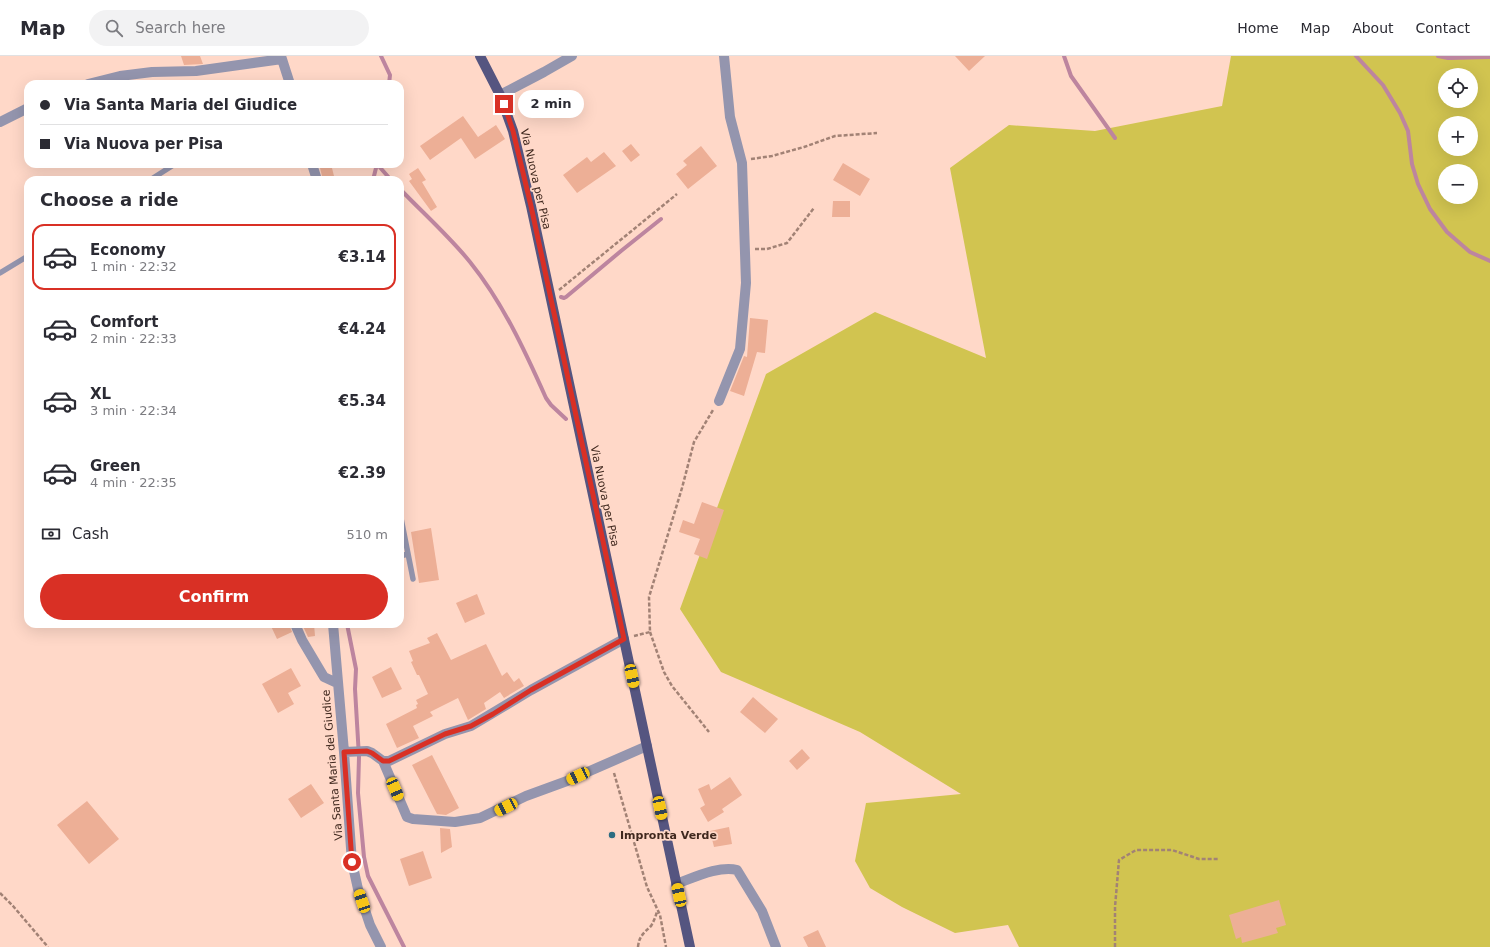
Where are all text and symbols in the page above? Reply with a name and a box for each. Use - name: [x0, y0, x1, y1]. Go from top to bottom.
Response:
- search box: [89, 10, 369, 46]
- text: Map: [20, 17, 65, 39]
- icon: search: [103, 17, 125, 39]
- text: Search here: [135, 19, 225, 37]
- text: Home: [1237, 20, 1279, 36]
- text: Map: [1301, 20, 1330, 36]
- text: About: [1352, 20, 1394, 36]
- text: Contact: [1416, 20, 1470, 36]
- map controls: [1438, 68, 1478, 204]
- button: locate: [1438, 68, 1478, 108]
- callout: 2 min: [518, 90, 584, 118]
- route end: [495, 95, 513, 113]
- text: Via Santa Maria del Giudice: [64, 96, 297, 114]
- text: 2 min: [531, 96, 571, 111]
- button: +: [1438, 116, 1478, 156]
- street label: Via Nuova per Pisa: [518, 127, 553, 231]
- text: Via Nuova per Pisa: [64, 135, 223, 153]
- button: −: [1438, 164, 1478, 204]
- text: Choose a ride: [40, 189, 179, 210]
- icon: car: [42, 239, 78, 275]
- text: Economy: [90, 241, 166, 259]
- text: €3.14: [339, 248, 386, 266]
- text: 1 min · 22:32: [90, 259, 177, 274]
- icon: car: [42, 311, 78, 347]
- text: Comfort: [90, 313, 158, 331]
- text: €4.24: [339, 320, 386, 338]
- text: 2 min · 22:33: [90, 331, 177, 346]
- icon: car: [42, 383, 78, 419]
- text: XL: [90, 385, 111, 403]
- text: €5.34: [339, 392, 386, 410]
- text: 3 min · 22:34: [90, 403, 177, 418]
- street label: Via Nuova per Pisa: [587, 444, 622, 548]
- icon: car: [42, 455, 78, 491]
- text: Green: [90, 457, 141, 475]
- text: €2.39: [339, 464, 386, 482]
- text: 4 min · 22:35: [90, 475, 177, 490]
- icon: cash: [40, 523, 62, 545]
- text: Cash: [72, 525, 109, 543]
- text: 510 m: [346, 527, 388, 542]
- button: Confirm: [40, 574, 388, 620]
- car: [624, 663, 640, 689]
- street label: Via Santa Maria del Giudice: [319, 689, 346, 841]
- car: [565, 765, 591, 787]
- car: [385, 776, 405, 802]
- car: [652, 795, 668, 821]
- car: [493, 796, 519, 818]
- place label: Impronta Verde: [620, 829, 717, 842]
- marker: Impronta Verde: [607, 830, 617, 840]
- route start: [343, 853, 361, 871]
- car: [671, 882, 687, 908]
- car: [352, 888, 372, 914]

